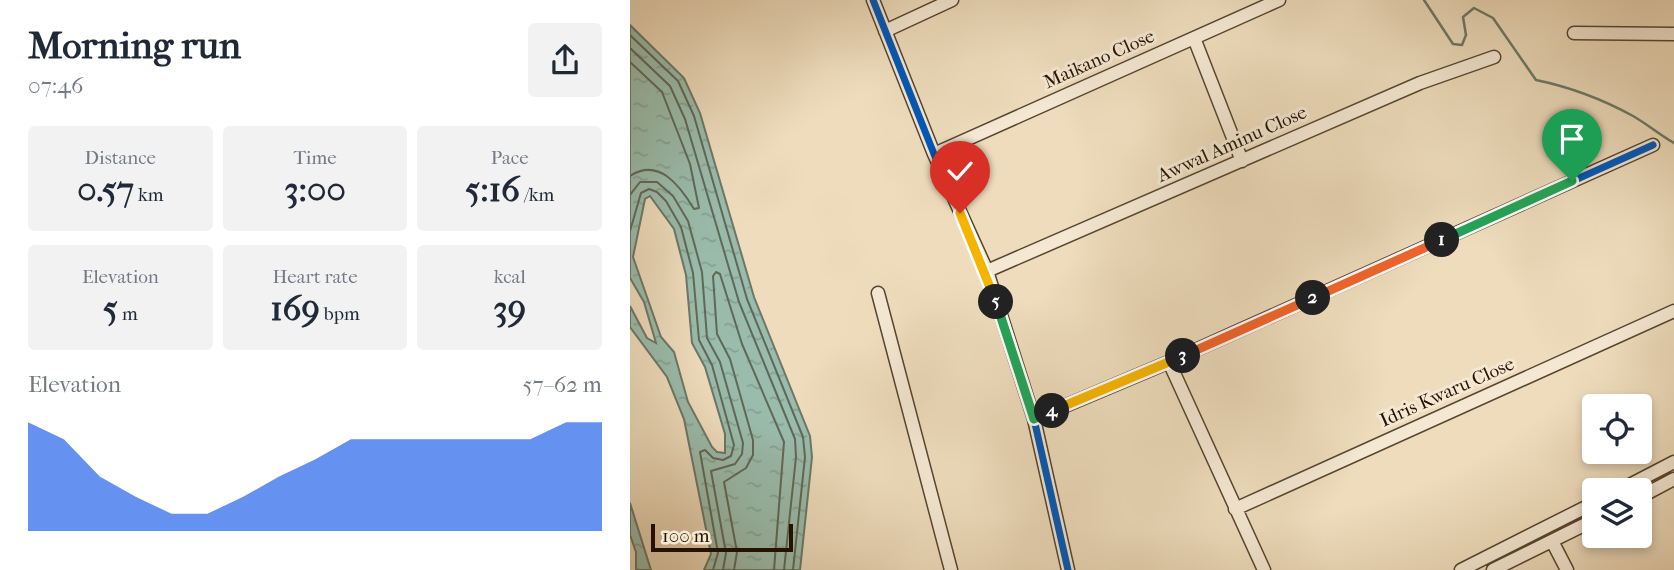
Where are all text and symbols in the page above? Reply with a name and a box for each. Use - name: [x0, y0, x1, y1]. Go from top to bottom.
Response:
- text: Morning run: [28, 23, 241, 68]
- button: share: [528, 23, 602, 97]
- street label: Maikano Close: [1040, 25, 1158, 93]
- text: 07:46: [28, 72, 83, 99]
- street label: Awwal Aminu Close: [1153, 101, 1310, 187]
- pin: [1542, 109, 1602, 181]
- icon: arrive: [1553, 120, 1591, 158]
- pin: [930, 141, 990, 213]
- text: Distance: [85, 147, 156, 169]
- text: Time: [293, 147, 337, 169]
- text: Pace: [491, 147, 529, 169]
- icon: check: [941, 152, 979, 190]
- text: 0.57: [77, 169, 134, 210]
- text: 3:00: [284, 169, 346, 210]
- text: 5:16: [465, 169, 520, 210]
- text: km: [134, 184, 163, 206]
- text: /km: [520, 184, 554, 206]
- pin: 1: [1424, 222, 1460, 258]
- text: 1: [1438, 228, 1445, 250]
- text: Elevation: [82, 266, 159, 288]
- text: Heart rate: [272, 266, 358, 288]
- text: kcal: [494, 266, 526, 288]
- pin: 2: [1296, 280, 1330, 316]
- pin: 5: [978, 284, 1014, 320]
- text: 2: [1308, 286, 1317, 308]
- text: 5: [103, 288, 118, 329]
- text: 169: [270, 288, 320, 329]
- text: 39: [493, 288, 526, 329]
- text: 5: [991, 290, 1000, 312]
- text: m: [118, 303, 138, 325]
- text: bpm: [320, 303, 360, 325]
- pin: 3: [1166, 338, 1200, 374]
- text: 3: [1179, 344, 1186, 366]
- street label: Idris Kwaru Close: [1376, 353, 1518, 431]
- text: Elevation: [28, 371, 121, 398]
- text: 57–62 m: [523, 371, 602, 398]
- pin: 4: [1034, 394, 1070, 428]
- map controls: [1582, 394, 1652, 548]
- button: locate: [1582, 394, 1652, 464]
- text: 4: [1046, 399, 1057, 421]
- button: layers: [1582, 478, 1652, 548]
- scale bar: [651, 521, 793, 553]
- text: 100 m: [662, 525, 710, 547]

